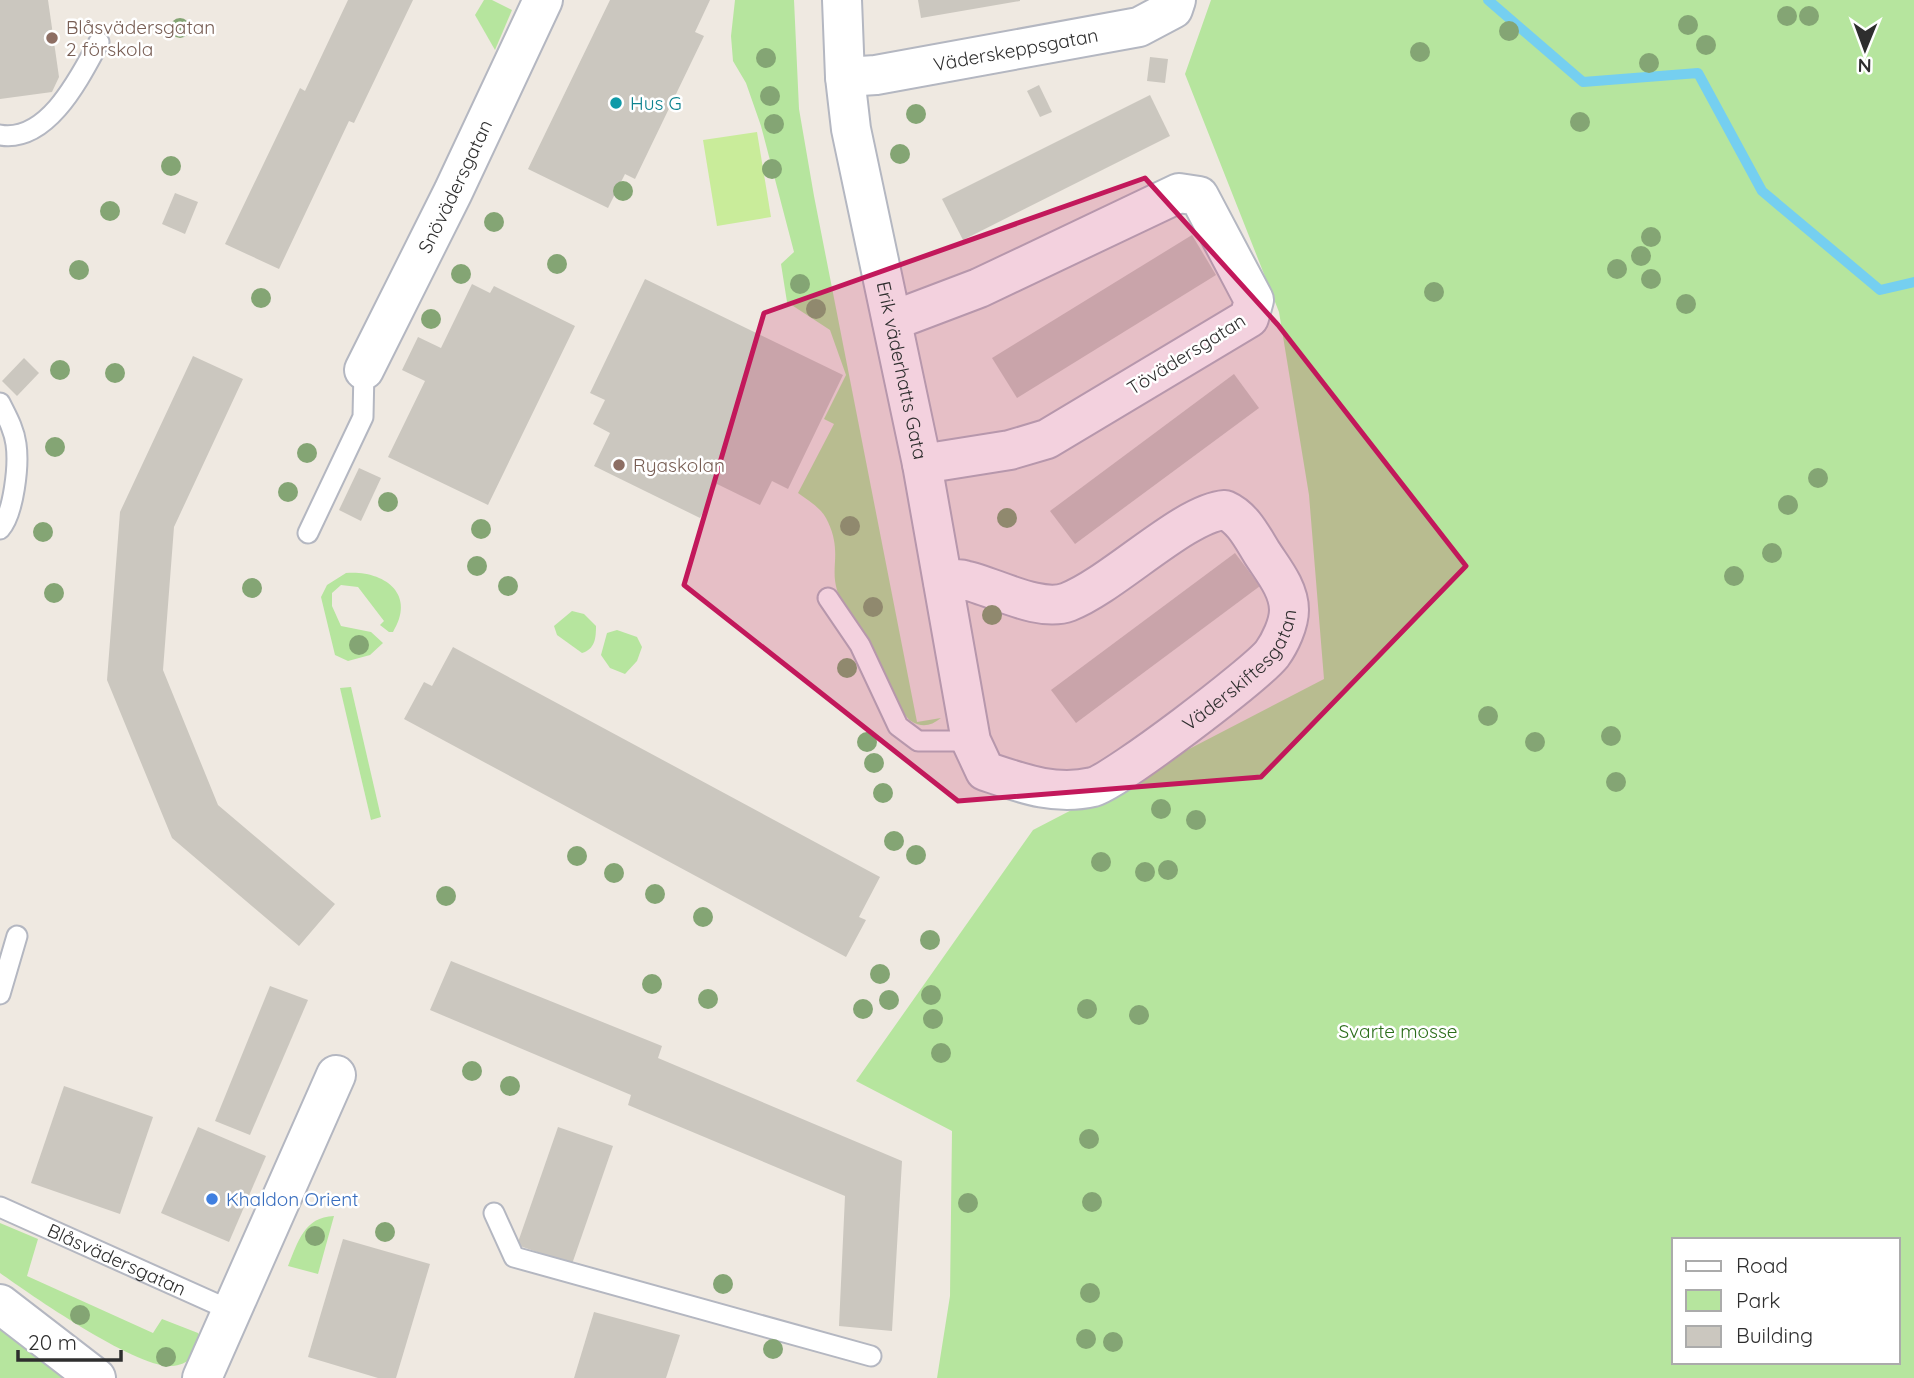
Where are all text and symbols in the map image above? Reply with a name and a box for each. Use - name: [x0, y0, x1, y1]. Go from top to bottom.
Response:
- north arrow: [1830, 14, 1900, 84]
- place label: Blåsvädersgatan 2 förskola: [66, 15, 215, 61]
- street label: Väderskeppsgatan: [931, 23, 1100, 76]
- marker: Blåsvädersgatan 2 förskola: [44, 30, 60, 46]
- text: N: [1858, 54, 1872, 78]
- place label: Hus G: [630, 91, 682, 115]
- marker: Hus G: [608, 95, 624, 111]
- street label: Snövädersgatan: [412, 116, 497, 257]
- street label: Erik väderhatts Gata: [872, 279, 933, 461]
- street label: Tövädersgatan: [1122, 308, 1250, 400]
- place label: Ryaskolan: [633, 453, 725, 477]
- marker: Ryaskolan: [611, 457, 627, 473]
- street label: Väderskiftesgatan: [1177, 608, 1301, 736]
- park label: Svarte mosse: [1338, 1019, 1458, 1043]
- place label: Khaldon Orient: [226, 1187, 359, 1211]
- marker: Khaldon Orient: [204, 1191, 220, 1207]
- street label: Blåsvädersgatan: [44, 1218, 190, 1301]
- legend: [1672, 1238, 1900, 1364]
- text: Road: [1736, 1252, 1788, 1278]
- text: Park: [1736, 1287, 1780, 1313]
- scale bar: [18, 1318, 121, 1362]
- text: Building: [1736, 1322, 1813, 1348]
- text: 20 m: [28, 1329, 77, 1355]

